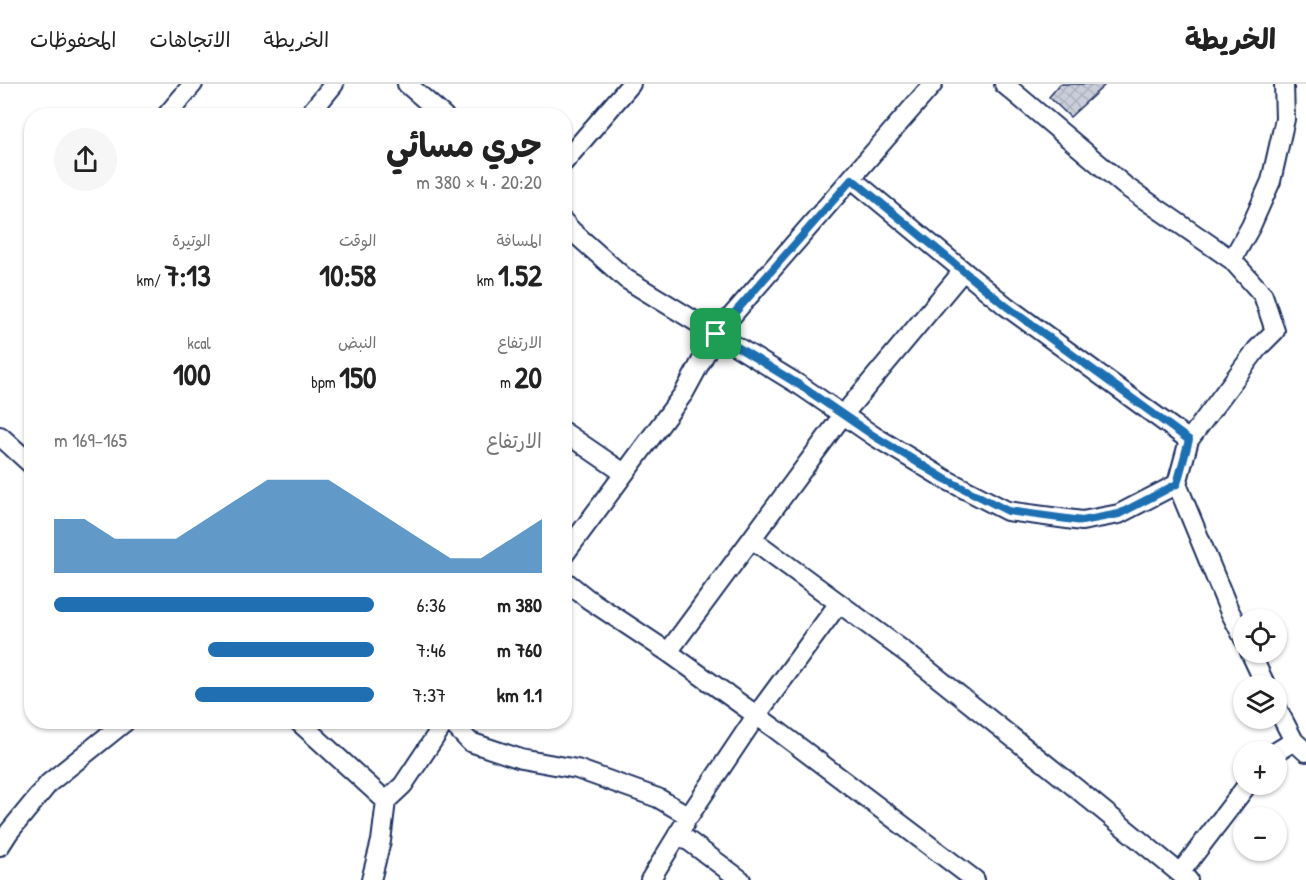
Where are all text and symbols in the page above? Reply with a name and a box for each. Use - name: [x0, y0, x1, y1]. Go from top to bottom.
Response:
- text: الخريطة: [1185, 20, 1276, 58]
- text: المحفوظات: [30, 25, 116, 54]
- text: الاتجاهات: [149, 25, 231, 54]
- text: الخريطة: [264, 25, 329, 54]
- text: جري مسائي: [386, 123, 542, 167]
- button: share: [54, 128, 117, 191]
- text: 20:20 · 4 × 380 m: [416, 168, 542, 195]
- text: الوتيرة: [172, 229, 211, 251]
- text: الوقت: [339, 229, 376, 251]
- text: المسافة: [496, 229, 542, 251]
- text: 7:13: [165, 255, 211, 295]
- text: 10:58: [319, 255, 376, 295]
- text: 1.52: [498, 255, 542, 295]
- text: /km: [137, 269, 165, 291]
- text: km: [477, 269, 498, 291]
- pin: [690, 308, 741, 359]
- icon: arrive: [699, 317, 732, 350]
- text: النبض: [338, 331, 376, 353]
- text: الارتفاع: [497, 331, 542, 353]
- text: kcal: [187, 332, 211, 354]
- text: 100: [173, 354, 211, 394]
- text: 150: [339, 357, 376, 397]
- text: 20: [515, 357, 542, 397]
- text: bpm: [311, 371, 339, 393]
- text: m: [500, 371, 515, 393]
- text: 165–169 m: [54, 426, 127, 453]
- text: الارتفاع: [486, 427, 542, 454]
- text: 6:36: [416, 591, 446, 618]
- text: 380 m: [497, 591, 542, 618]
- map controls: [1233, 609, 1287, 861]
- button: locate: [1233, 609, 1287, 663]
- text: 7:46: [416, 636, 446, 663]
- text: 760 m: [497, 636, 542, 663]
- button: layers: [1233, 675, 1287, 729]
- text: 7:37: [413, 681, 446, 708]
- text: 1.1 km: [497, 681, 542, 708]
- button: +: [1233, 741, 1287, 795]
- button: −: [1233, 807, 1287, 861]

